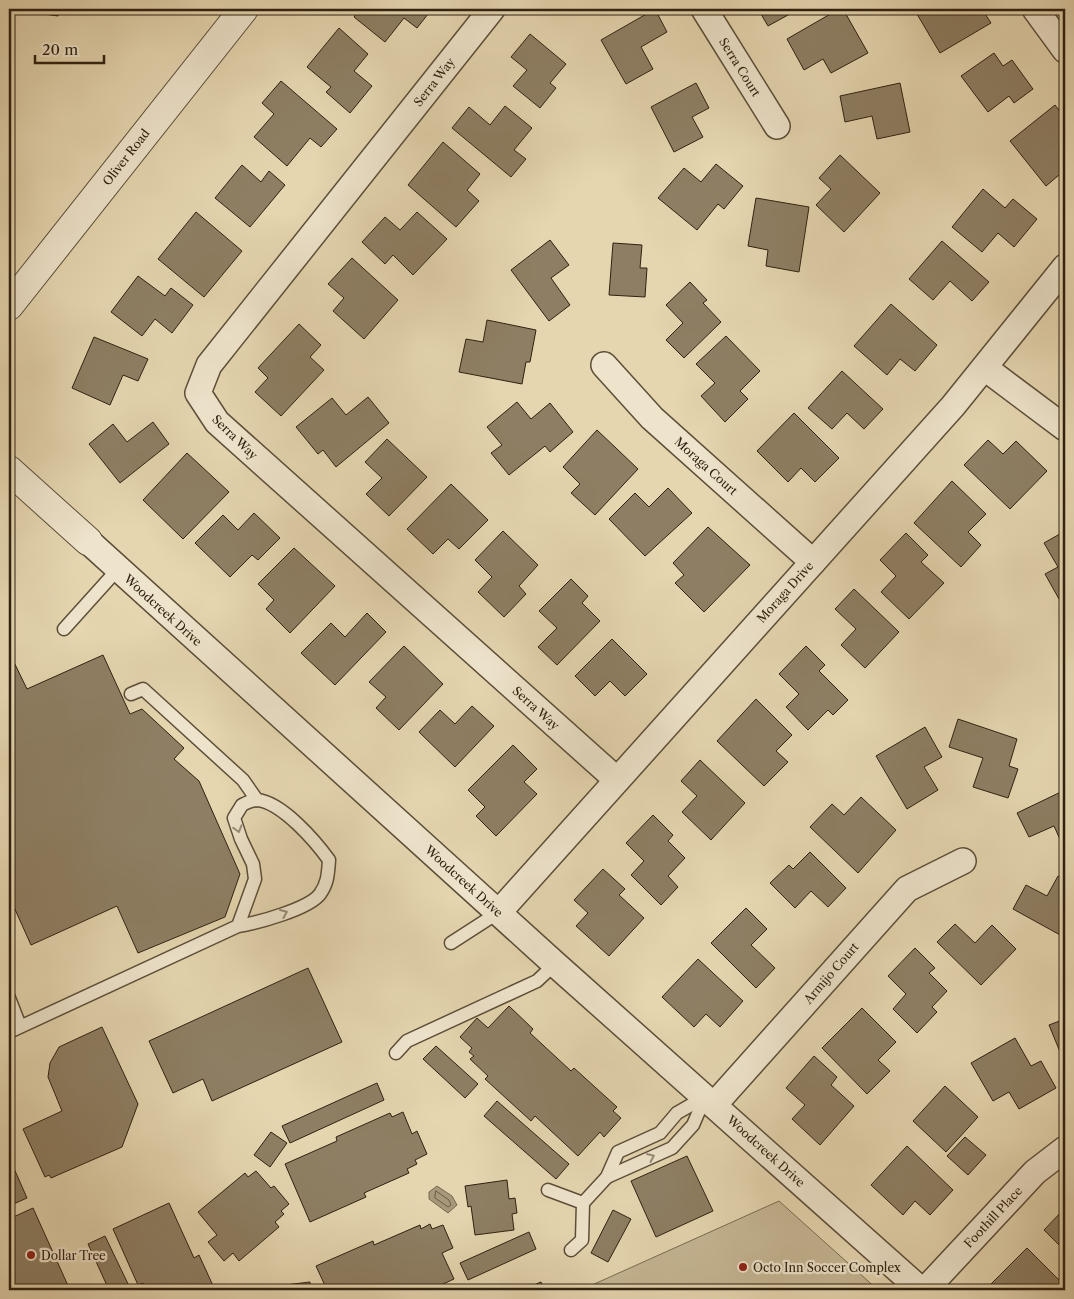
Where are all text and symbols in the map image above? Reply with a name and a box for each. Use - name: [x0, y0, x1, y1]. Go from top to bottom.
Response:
- scale bar: [35, 32, 104, 64]
- street label: Serra Court: [716, 35, 764, 100]
- text: 20 m: [42, 40, 78, 59]
- street label: Serra Way: [410, 54, 458, 109]
- street label: Oliver Road: [99, 125, 153, 188]
- street label: Serra Way: [209, 412, 261, 463]
- street label: Moraga Court: [671, 434, 741, 499]
- street label: Moraga Drive: [754, 558, 817, 626]
- street label: Woodcreek Drive: [120, 570, 205, 649]
- street label: Serra Way: [510, 683, 563, 733]
- one-way arrow: [232, 825, 242, 833]
- street label: Woodcreek Drive: [421, 841, 506, 920]
- one-way arrow: [279, 909, 288, 919]
- street label: Armijo Court: [800, 939, 862, 1007]
- street label: Woodcreek Drive: [723, 1111, 808, 1190]
- one-way arrow: [646, 1153, 655, 1163]
- street label: Foothill Place: [961, 1183, 1025, 1251]
- place label: Dollar Tree: [41, 1248, 106, 1263]
- marker: Dollar Tree: [25, 1249, 37, 1261]
- place label: Octo Inn Soccer Complex: [753, 1260, 901, 1275]
- marker: Octo Inn Soccer Complex: [737, 1261, 749, 1273]

